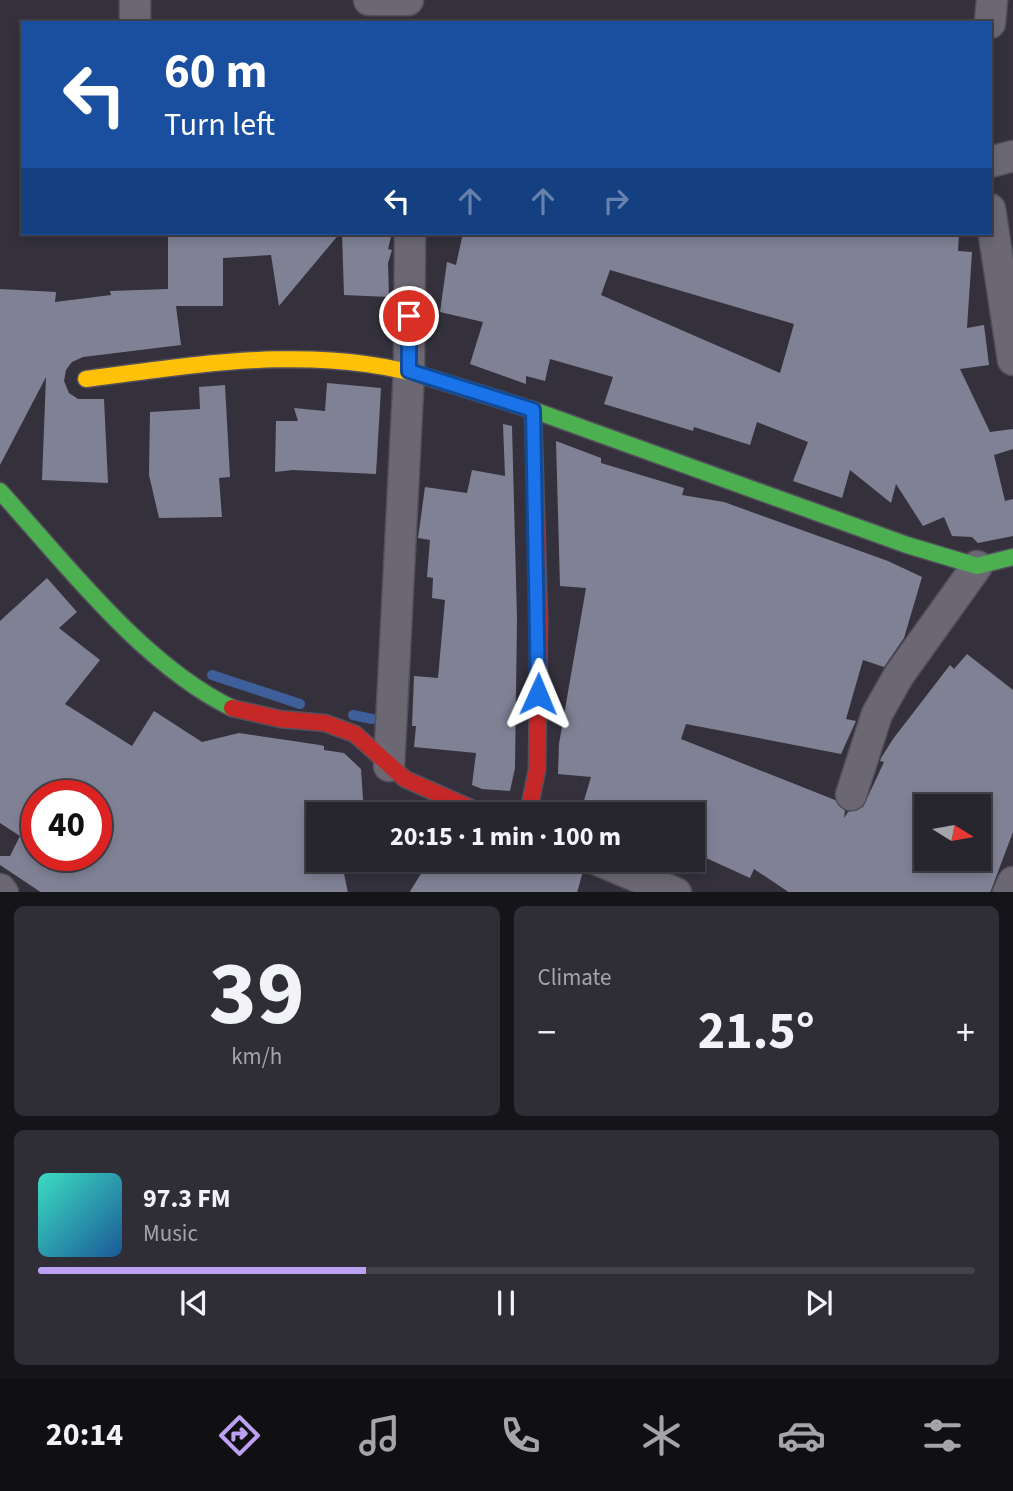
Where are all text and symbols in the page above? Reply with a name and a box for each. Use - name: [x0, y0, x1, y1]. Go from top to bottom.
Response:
- text: 60 m: [164, 37, 268, 107]
- icon: left: [49, 49, 140, 140]
- text: Turn left: [164, 102, 275, 148]
- icon: left: [378, 182, 416, 220]
- icon: ahead: [451, 182, 489, 220]
- icon: ahead: [524, 182, 562, 220]
- icon: right: [597, 182, 635, 220]
- pin: [379, 286, 439, 346]
- icon: arrive: [390, 297, 428, 335]
- position arrow: [501, 657, 575, 731]
- speed limit sign: 40: [21, 780, 112, 871]
- north arrow: [914, 794, 990, 872]
- map controls: [914, 794, 991, 871]
- text: 20:15 · 1 min · 100 m: [390, 818, 621, 855]
- text: 39: [209, 930, 305, 1059]
- text: Climate: [538, 961, 611, 994]
- text: 21.5°: [698, 995, 815, 1069]
- text: −: [538, 1006, 556, 1060]
- text: +: [956, 1006, 975, 1060]
- text: km/h: [231, 1040, 282, 1073]
- text: 97.3 FM: [143, 1180, 231, 1217]
- text: Music: [143, 1217, 198, 1250]
- icon: previous: [175, 1284, 213, 1322]
- icon: pause: [487, 1284, 525, 1322]
- icon: next: [800, 1284, 838, 1322]
- icon: directions: [215, 1411, 264, 1460]
- icon: music: [355, 1411, 404, 1460]
- icon: phone: [496, 1411, 545, 1460]
- icon: climate: [637, 1411, 686, 1460]
- icon: car: [777, 1411, 826, 1460]
- icon: filters: [918, 1411, 967, 1460]
- text: 20:14: [46, 1412, 123, 1458]

